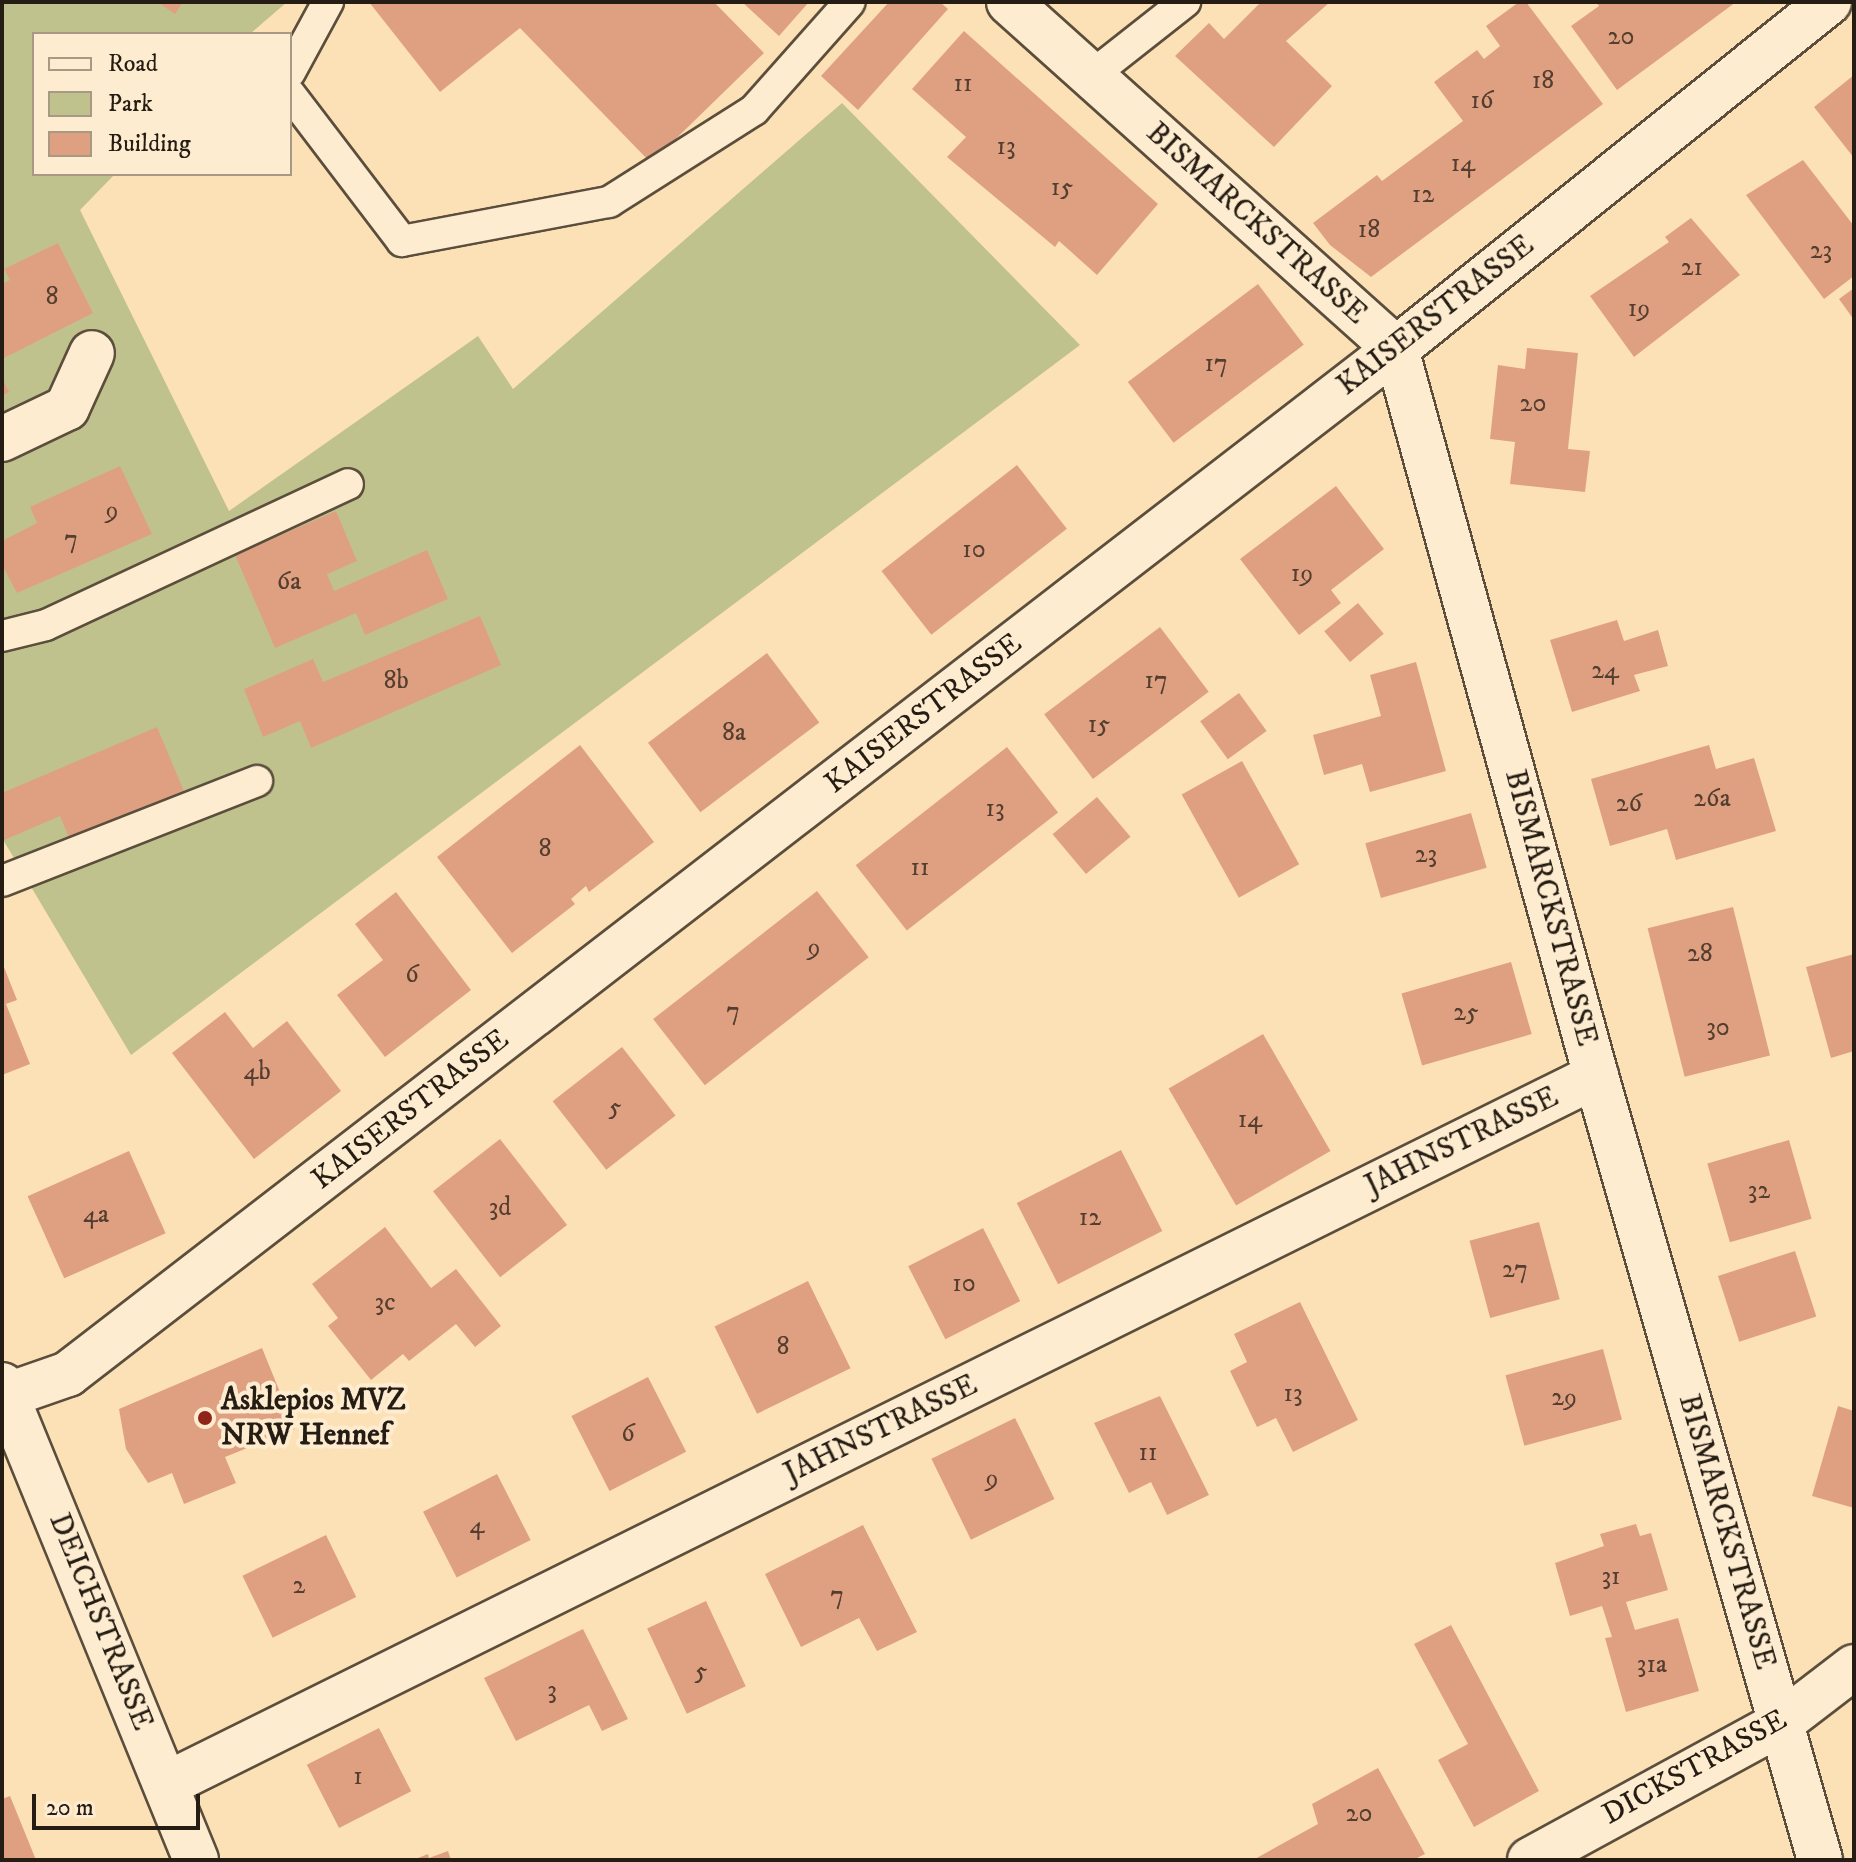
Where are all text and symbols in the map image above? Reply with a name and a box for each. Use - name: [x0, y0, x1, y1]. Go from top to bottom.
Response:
- house number: 20: [1608, 21, 1634, 53]
- legend: [32, 32, 292, 176]
- text: Road: [108, 49, 158, 79]
- house number: 18: [1532, 65, 1554, 97]
- house number: 11: [953, 68, 973, 100]
- house number: 16: [1471, 85, 1493, 117]
- text: Park: [108, 89, 153, 119]
- street label: BISMARCKSTRASSE: [1138, 115, 1374, 333]
- text: Building: [108, 129, 191, 159]
- house number: 13: [996, 131, 1016, 163]
- house number: 14: [1451, 148, 1475, 180]
- house number: 15: [1051, 172, 1073, 204]
- house number: 12: [1412, 179, 1434, 211]
- house number: 18: [1358, 214, 1380, 246]
- street label: KAISERSTRASSE: [1330, 228, 1542, 404]
- house number: 23: [1810, 235, 1832, 267]
- house number: 21: [1681, 252, 1703, 284]
- house number: 8: [45, 281, 59, 313]
- house number: 19: [1628, 293, 1650, 325]
- house number: 17: [1204, 348, 1228, 380]
- house number: 20: [1520, 388, 1546, 420]
- house number: 9: [106, 495, 118, 527]
- house number: 7: [64, 524, 78, 556]
- house number: 10: [962, 534, 986, 566]
- house number: 19: [1291, 558, 1313, 590]
- house number: 6a: [277, 566, 301, 598]
- street label: KAISERSTRASSE: [818, 626, 1030, 802]
- house number: 24: [1591, 655, 1619, 687]
- house number: 8b: [383, 665, 409, 697]
- house number: 17: [1144, 665, 1168, 697]
- house number: 15: [1088, 709, 1110, 741]
- house number: 8a: [722, 717, 746, 749]
- street label: BISMARCKSTRASSE: [1496, 766, 1604, 1050]
- house number: 26a: [1693, 783, 1731, 815]
- house number: 26: [1616, 788, 1642, 820]
- house number: 13: [985, 793, 1005, 825]
- house number: 8: [538, 833, 552, 865]
- house number: 23: [1415, 839, 1437, 871]
- house number: 11: [910, 852, 930, 884]
- house number: 9: [808, 932, 820, 964]
- house number: 28: [1687, 938, 1713, 970]
- house number: 6: [405, 959, 419, 991]
- house number: 7: [726, 996, 740, 1028]
- house number: 25: [1453, 997, 1479, 1029]
- house number: 30: [1706, 1012, 1730, 1044]
- street label: KAISERSTRASSE: [305, 1022, 517, 1198]
- house number: 4b: [243, 1056, 271, 1088]
- street label: JAHNSTRASSE: [1360, 1080, 1564, 1204]
- house number: 5: [609, 1092, 621, 1124]
- house number: 14: [1238, 1104, 1262, 1136]
- house number: 32: [1748, 1175, 1770, 1207]
- house number: 3d: [489, 1192, 511, 1224]
- house number: 4a: [83, 1199, 109, 1231]
- house number: 12: [1079, 1202, 1101, 1234]
- house number: 27: [1502, 1254, 1528, 1286]
- house number: 10: [952, 1268, 976, 1300]
- house number: 3c: [375, 1287, 395, 1319]
- house number: 8: [776, 1331, 790, 1363]
- street label: JAHNSTRASSE: [779, 1368, 983, 1492]
- house number: 13: [1283, 1378, 1303, 1410]
- house number: 29: [1551, 1382, 1577, 1414]
- place label: Asklepios MVZ NRW Hennef: [221, 1383, 406, 1454]
- street label: BISMARCKSTRASSE: [1670, 1390, 1782, 1674]
- marker: Asklepios MVZ NRW Hennef: [196, 1409, 214, 1427]
- house number: 6: [621, 1418, 635, 1450]
- house number: 11: [1138, 1437, 1158, 1469]
- house number: 9: [986, 1463, 998, 1495]
- street label: DEICHSTRASSE: [40, 1508, 160, 1736]
- house number: 4: [470, 1510, 484, 1542]
- house number: 31: [1601, 1561, 1621, 1593]
- house number: 2: [293, 1570, 305, 1602]
- house number: 7: [830, 1580, 844, 1612]
- house number: 31a: [1637, 1649, 1667, 1681]
- house number: 5: [695, 1656, 707, 1688]
- house number: 3: [547, 1675, 557, 1707]
- street label: DICKSTRASSE: [1597, 1703, 1793, 1833]
- house number: 1: [353, 1761, 363, 1793]
- scale bar: [36, 1778, 204, 1828]
- text: 20 m: [46, 1793, 94, 1823]
- house number: 20: [1346, 1798, 1372, 1830]

